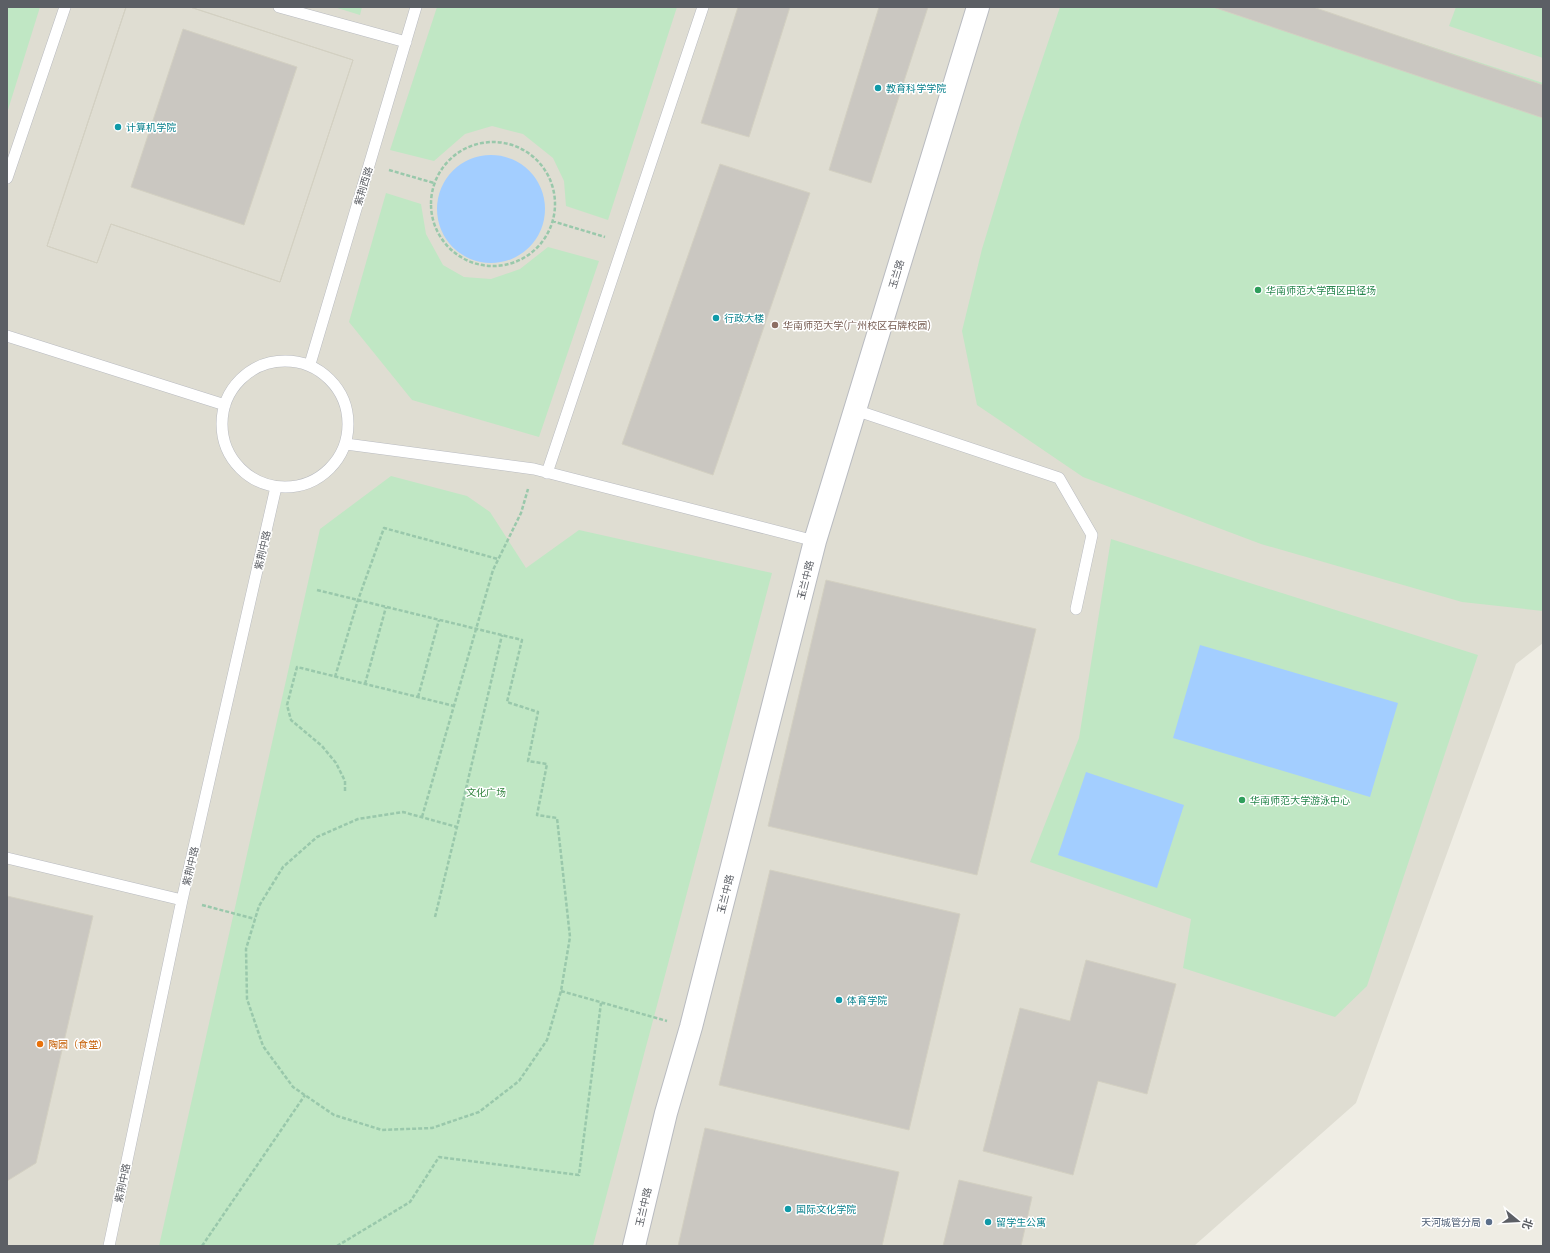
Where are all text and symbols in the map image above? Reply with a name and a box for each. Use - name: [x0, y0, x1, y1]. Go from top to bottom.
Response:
- place label: 教育科学学院: [886, 81, 946, 95]
- marker: 教育科学学院: [873, 83, 883, 93]
- place label: 计算机学院: [126, 120, 176, 134]
- marker: 计算机学院: [113, 122, 123, 132]
- street label: 紫荆西路: [350, 165, 376, 207]
- street label: 玉兰路: [885, 258, 907, 290]
- place label: 华南师范大学西区田径场: [1266, 283, 1376, 297]
- marker: 华南师范大学西区田径场: [1253, 285, 1263, 295]
- place label: 行政大楼: [724, 311, 764, 325]
- marker: 行政大楼: [711, 313, 721, 323]
- place label: 华南师范大学(广州校区石牌校园): [783, 318, 932, 332]
- marker: 华南师范大学(广州校区石牌校园): [770, 320, 780, 330]
- street label: 紫荆中路: [251, 529, 273, 571]
- street label: 玉兰中路: [793, 559, 817, 601]
- park label: 文化广场: [466, 785, 506, 799]
- place label: 华南师范大学游泳中心: [1250, 793, 1350, 807]
- marker: 华南师范大学游泳中心: [1237, 795, 1247, 805]
- street label: 紫荆中路: [179, 845, 201, 887]
- street label: 玉兰中路: [713, 873, 737, 915]
- place label: 体育学院: [847, 993, 887, 1007]
- marker: 体育学院: [834, 995, 844, 1005]
- place label: 陶园（食堂）: [48, 1037, 108, 1051]
- marker: 陶园（食堂）: [35, 1039, 45, 1049]
- street label: 紫荆中路: [111, 1162, 133, 1204]
- street label: 玉兰中路: [632, 1186, 654, 1228]
- north arrow: [1498, 1201, 1538, 1241]
- place label: 国际文化学院: [796, 1202, 856, 1216]
- marker: 国际文化学院: [783, 1204, 793, 1214]
- place label: 留学生公寓: [996, 1215, 1046, 1229]
- place label: 天河城管分局: [1421, 1215, 1481, 1229]
- marker: 留学生公寓: [983, 1217, 993, 1227]
- marker: 天河城管分局: [1484, 1217, 1494, 1227]
- text: 北: [1519, 1217, 1537, 1232]

